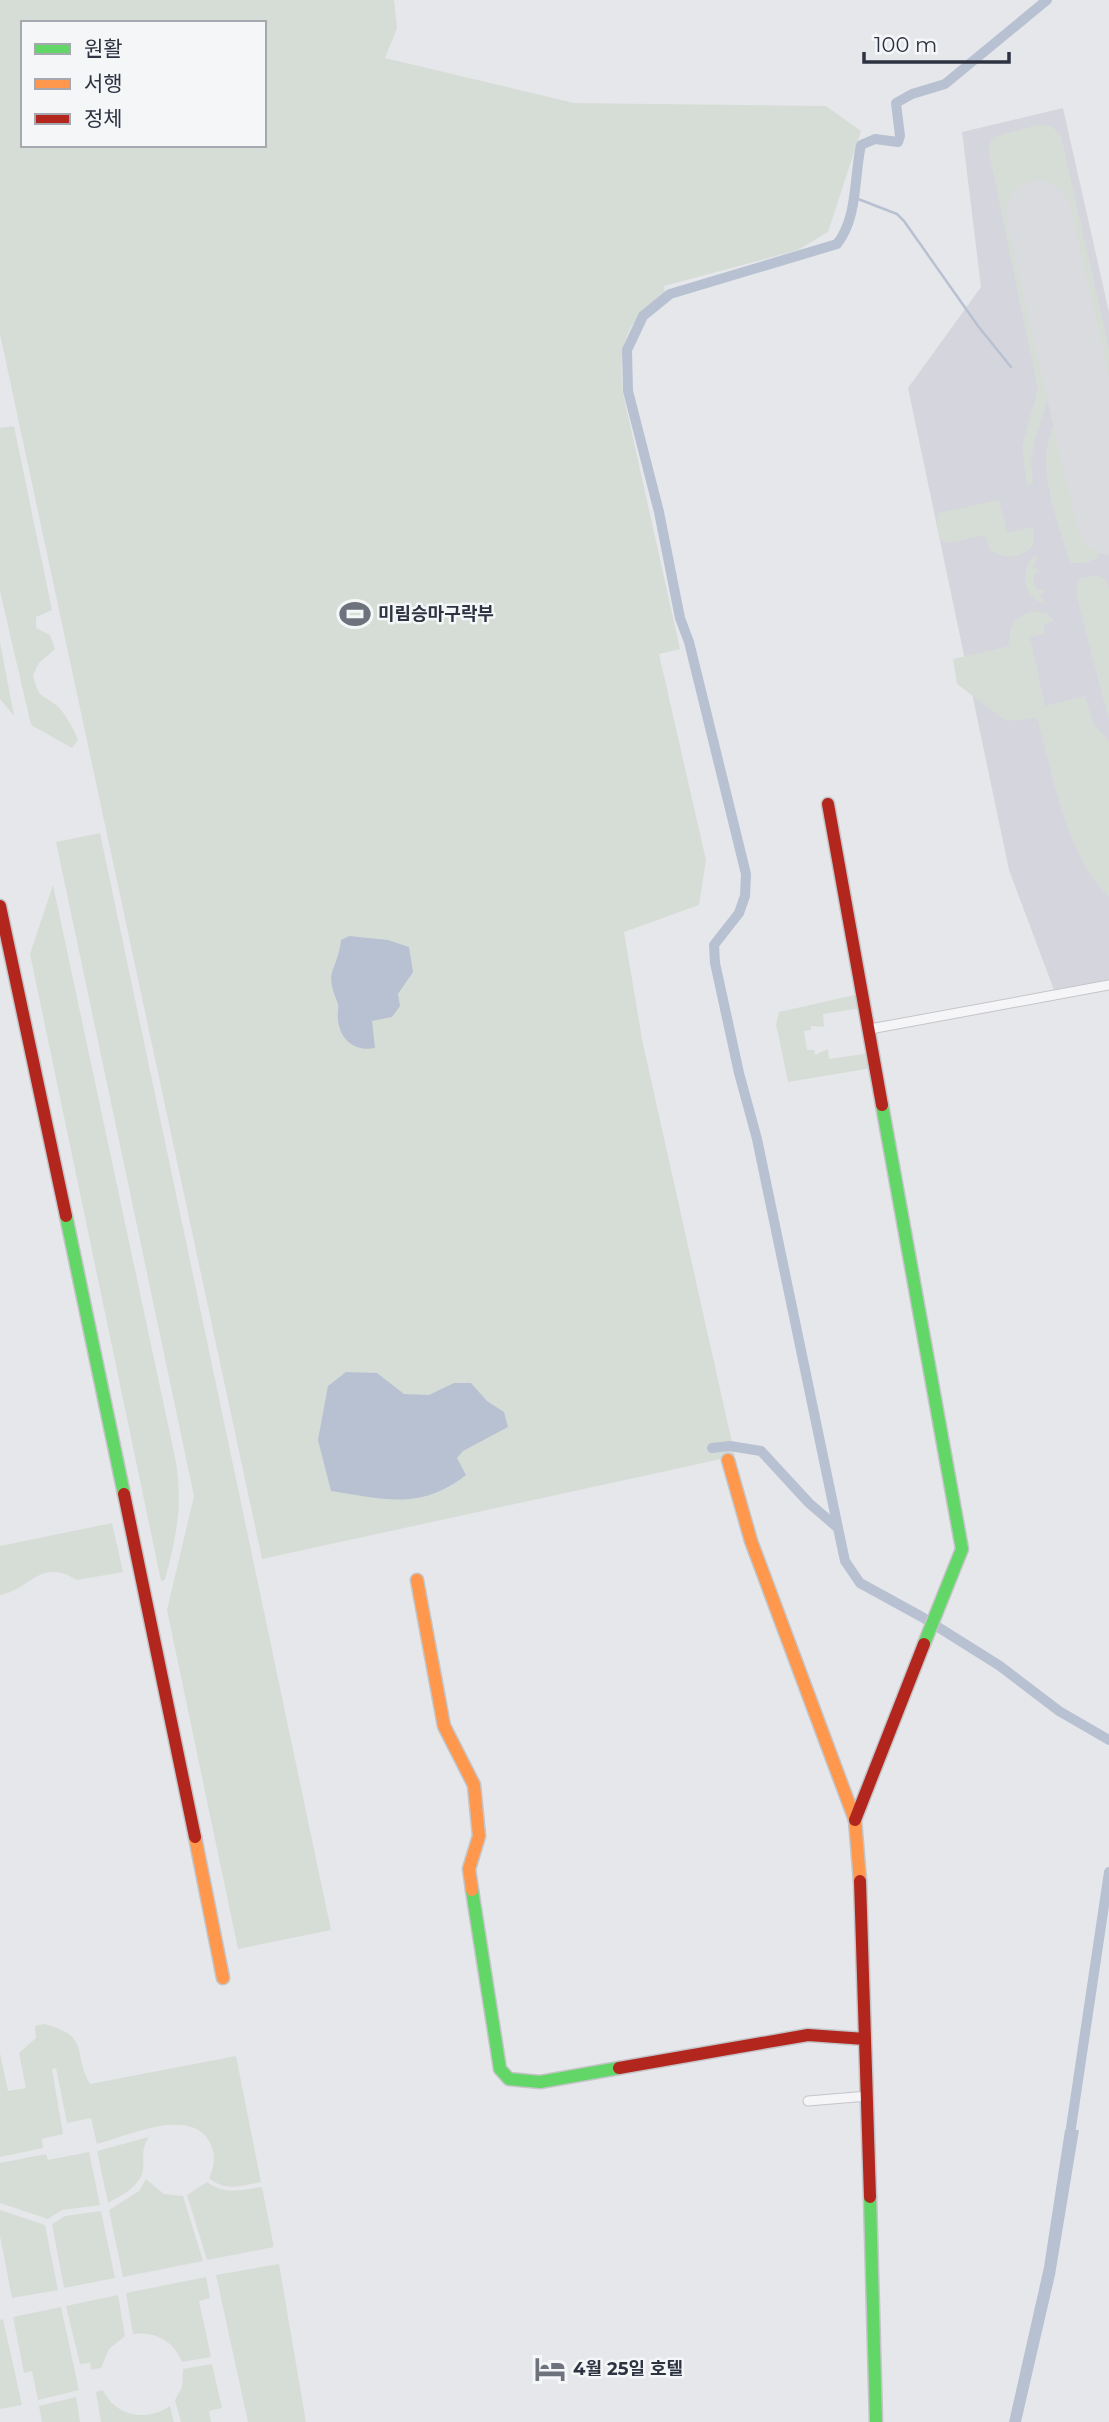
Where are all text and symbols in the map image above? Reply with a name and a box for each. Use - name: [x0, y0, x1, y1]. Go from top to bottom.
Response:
- legend: [21, 21, 266, 147]
- scale bar: [864, 21, 1009, 65]
- text: 100 m: [874, 32, 937, 57]
- text: 원활: [84, 36, 123, 61]
- text: 서행: [84, 71, 123, 96]
- text: 정체: [84, 106, 123, 131]
- sports icon: 미림승마구락부: [338, 597, 372, 631]
- place label: 미림승마구락부: [378, 603, 494, 625]
- hotel icon: 4월 25일 호텔: [533, 2352, 567, 2386]
- place label: 4월 25일 호텔: [573, 2358, 683, 2380]

